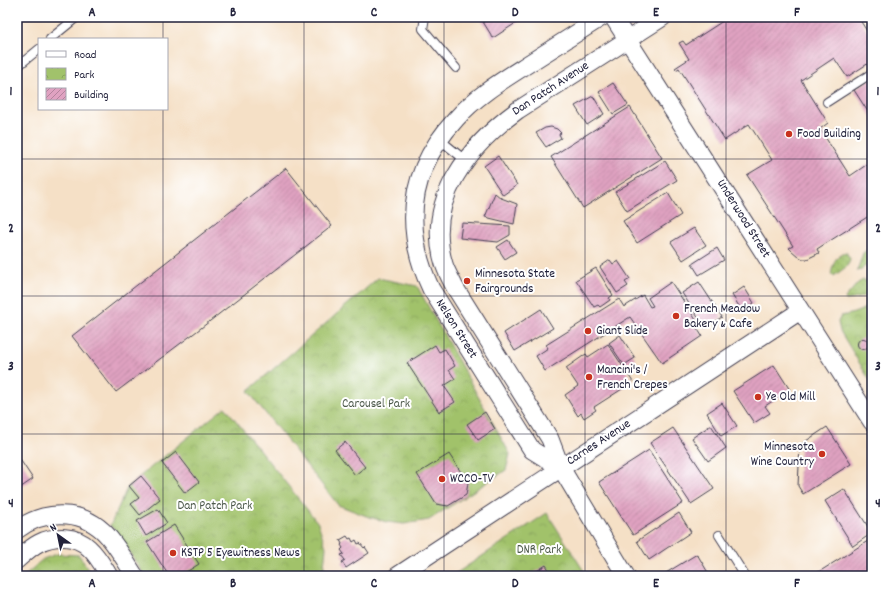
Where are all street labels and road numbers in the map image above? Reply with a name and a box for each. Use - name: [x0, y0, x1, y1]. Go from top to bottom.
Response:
- street label: Dan Patch Avenue: [509, 57, 593, 121]
- street label: Underwood Street: [711, 176, 775, 262]
- street label: Nelson Street: [430, 296, 482, 363]
- street label: Carnes Avenue: [563, 415, 635, 471]

